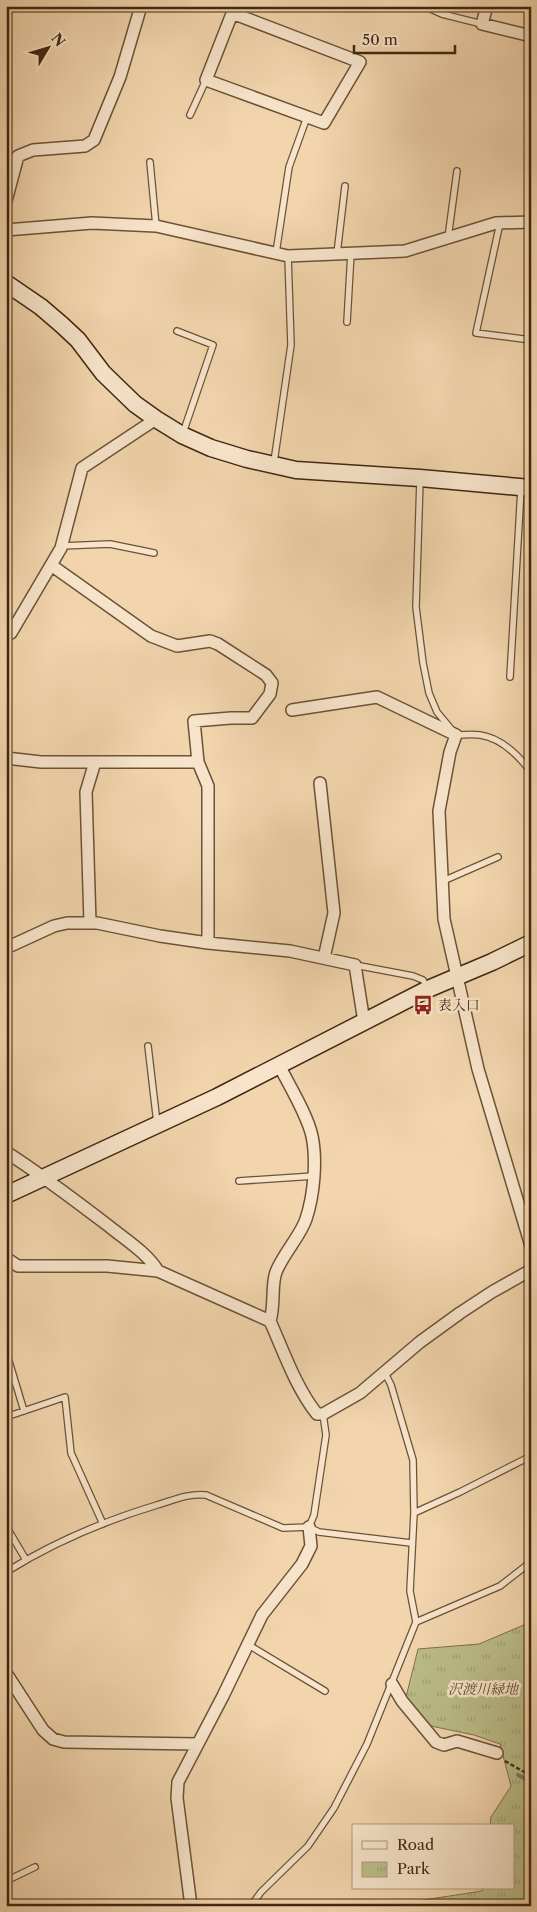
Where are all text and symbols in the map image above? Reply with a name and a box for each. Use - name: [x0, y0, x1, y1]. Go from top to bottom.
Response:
- north arrow: [22, 22, 72, 72]
- scale bar: [354, 22, 456, 54]
- text: N: [47, 30, 69, 50]
- text: 50 m: [362, 30, 398, 49]
- bus stop icon: 表入口: [412, 994, 434, 1016]
- place label: 表入口: [438, 996, 480, 1014]
- park label: 沢渡川緑地: [448, 1680, 520, 1698]
- legend: [352, 1824, 514, 1890]
- text: Road: [397, 1835, 434, 1854]
- text: Park: [397, 1859, 431, 1878]

